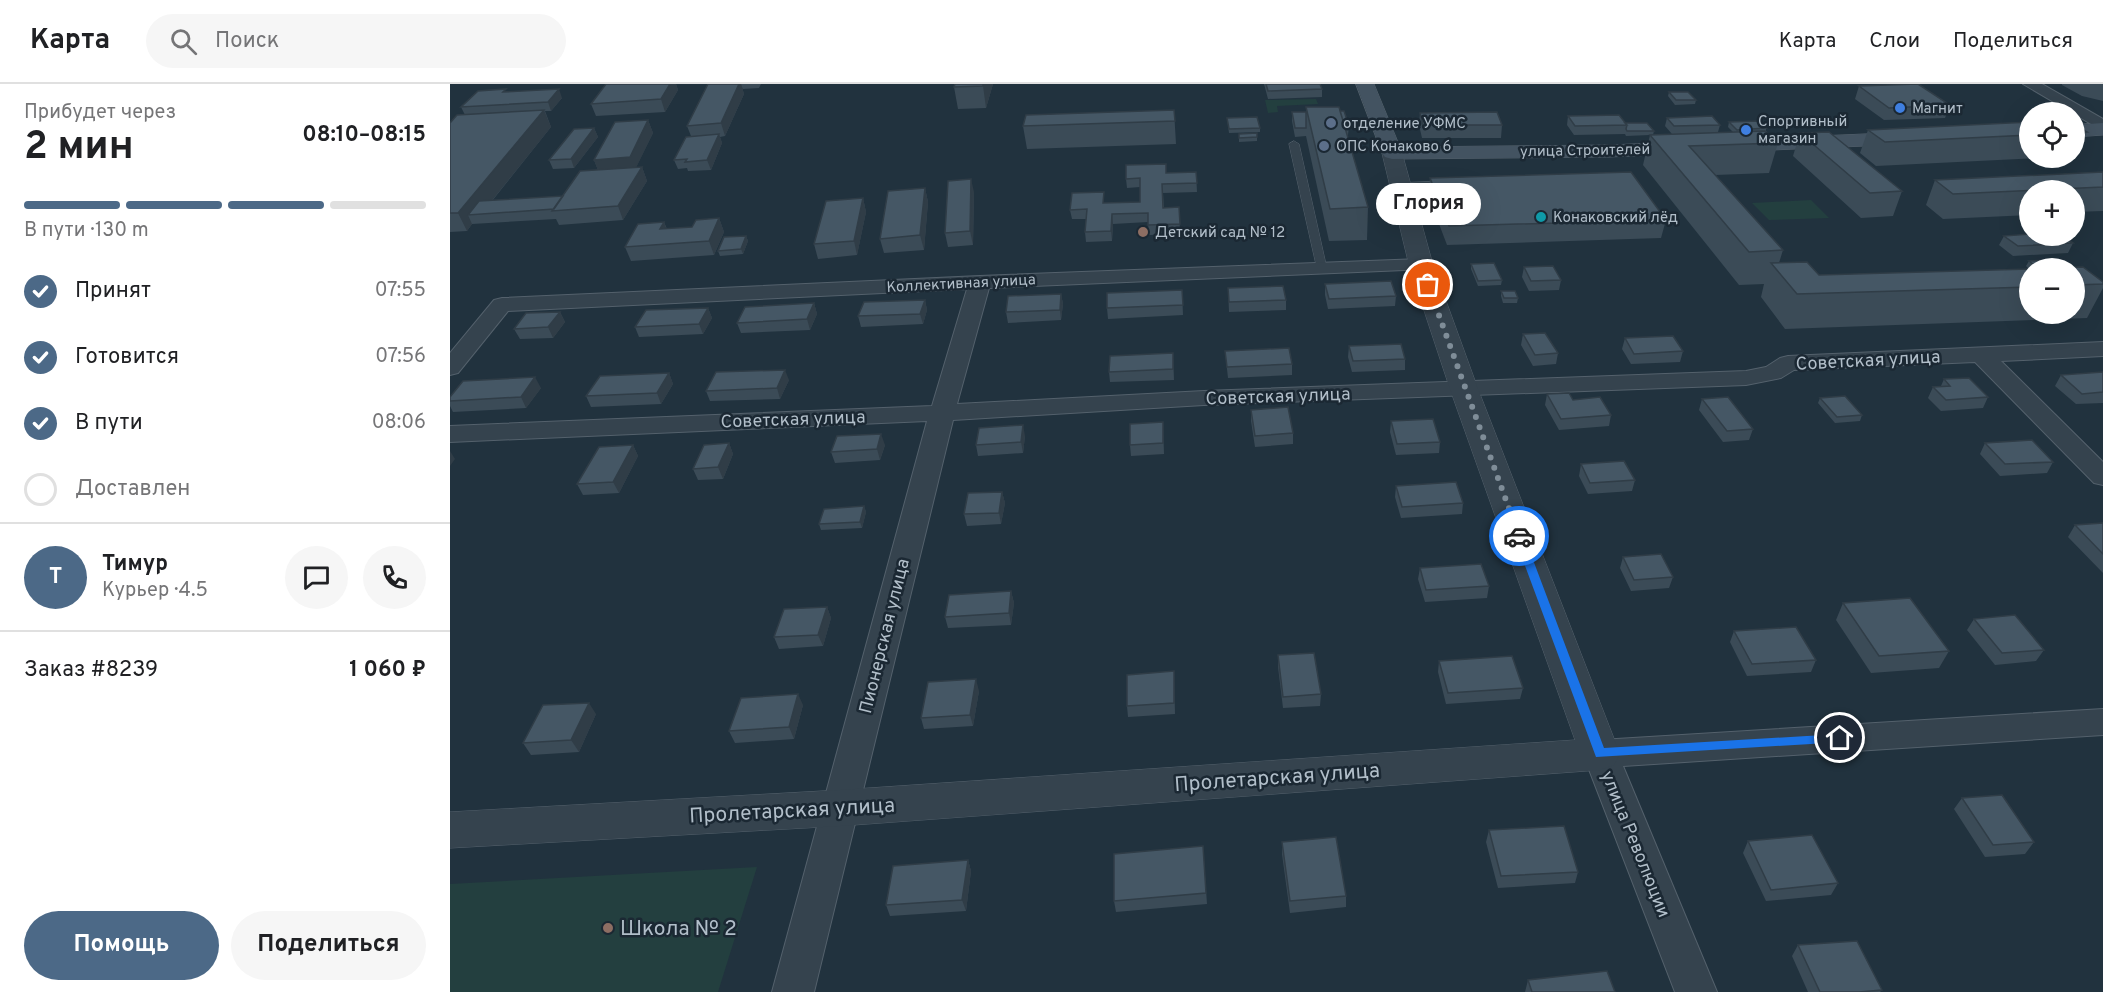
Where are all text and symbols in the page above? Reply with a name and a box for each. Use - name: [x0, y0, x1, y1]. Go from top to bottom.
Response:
- search box: [146, 14, 566, 68]
- text: Карта: [30, 23, 110, 59]
- icon: search: [167, 25, 200, 58]
- text: Поиск: [215, 28, 279, 55]
- text: Карта: [1779, 28, 1836, 55]
- text: Слои: [1869, 28, 1920, 55]
- text: Поделиться: [1953, 28, 2073, 55]
- text: Прибудет через: [24, 100, 176, 126]
- place label: Магнит: [1912, 100, 1963, 119]
- marker: Магнит: [1893, 101, 1907, 115]
- map controls: [2019, 102, 2085, 324]
- button: locate: [2019, 102, 2085, 168]
- place label: Спортивный магазин: [1758, 113, 1847, 149]
- place label: отделение УФМС: [1343, 115, 1466, 134]
- marker: отделение УФМС: [1324, 116, 1338, 130]
- text: 08:10–08:15: [302, 122, 426, 149]
- marker: Спортивный магазин: [1739, 123, 1753, 137]
- text: 2 мин: [24, 124, 134, 173]
- place label: ОПС Конаково 6: [1336, 138, 1451, 157]
- marker: ОПС Конаково 6: [1317, 139, 1331, 153]
- street label: улица Строителей: [1520, 141, 1650, 162]
- button: +: [2019, 180, 2085, 246]
- callout: Глория: [1376, 183, 1480, 225]
- text: Глория: [1393, 191, 1464, 217]
- place label: Конаковский лёд: [1553, 209, 1678, 228]
- marker: Конаковский лёд: [1534, 210, 1548, 224]
- text: В пути · 130 m: [24, 218, 149, 244]
- place label: Детский сад № 12: [1155, 224, 1285, 243]
- marker: Детский сад № 12: [1136, 225, 1150, 239]
- button: −: [2019, 258, 2085, 324]
- pin: [1402, 259, 1453, 310]
- icon: bag: [1411, 268, 1444, 301]
- street label: Коллективная улица: [886, 271, 1036, 298]
- icon: check: [24, 275, 57, 308]
- text: Принят: [75, 278, 151, 305]
- text: 07:55: [375, 278, 426, 304]
- icon: check: [24, 341, 57, 374]
- text: Готовится: [75, 344, 179, 371]
- text: 07:56: [375, 344, 426, 370]
- street label: Советская улица: [1795, 346, 1941, 377]
- street label: Советская улица: [1205, 383, 1351, 412]
- street label: Советская улица: [720, 406, 866, 435]
- icon: check: [24, 407, 57, 440]
- text: В пути: [75, 410, 143, 437]
- text: 08:06: [372, 410, 426, 436]
- text: Доставлен: [75, 476, 190, 503]
- courier: [1489, 506, 1549, 566]
- icon: car: [1503, 520, 1536, 553]
- button: chat: [285, 546, 348, 609]
- button: phone: [363, 546, 426, 609]
- text: Тимур: [102, 551, 168, 578]
- street label: Пионерская улица: [855, 556, 916, 716]
- text: Т: [49, 564, 62, 591]
- text: Курьер · 4.5: [102, 578, 208, 604]
- text: Заказ #8239: [24, 657, 158, 684]
- text: 1 060 ₽: [349, 657, 426, 684]
- pin: [1814, 712, 1865, 763]
- icon: home: [1823, 721, 1856, 754]
- street label: Пролетарская улица: [1173, 758, 1381, 799]
- street label: улица Революции: [1595, 768, 1675, 921]
- street label: Пролетарская улица: [688, 793, 896, 830]
- button: Помощь: [24, 911, 219, 980]
- button: Поделиться: [231, 911, 426, 980]
- place label: Школа № 2: [620, 916, 737, 943]
- marker: Школа № 2: [601, 921, 615, 935]

